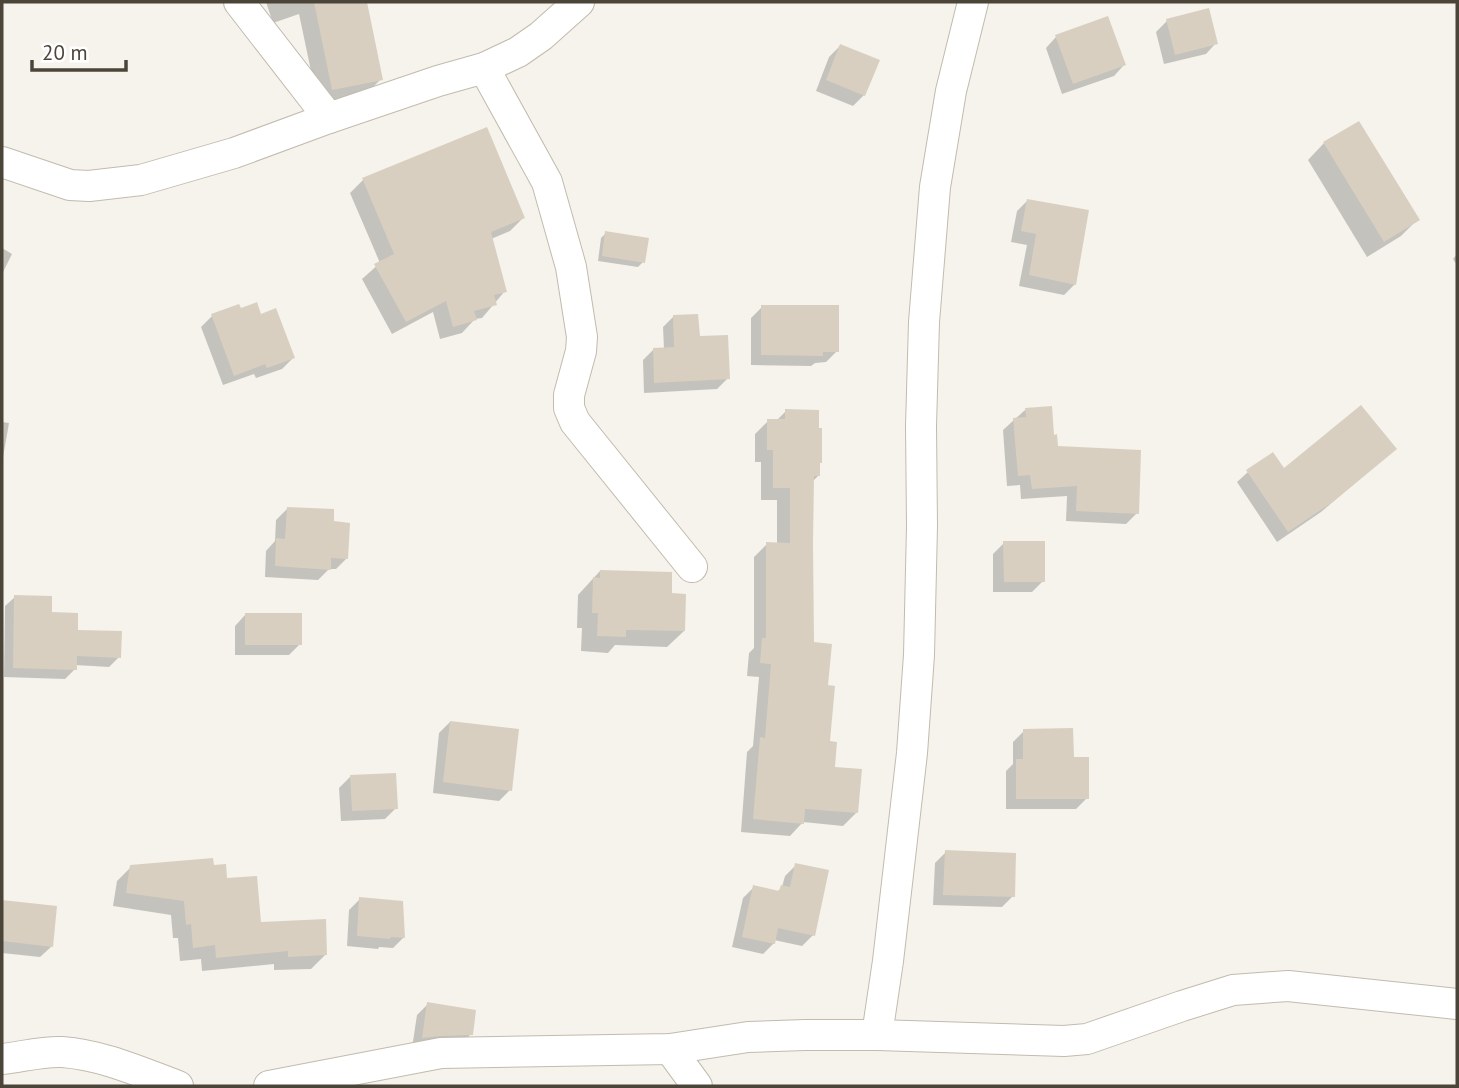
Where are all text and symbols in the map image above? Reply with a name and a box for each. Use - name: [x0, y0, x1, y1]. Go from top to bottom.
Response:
- scale bar: [32, 28, 126, 72]
- text: 20 m: [42, 39, 88, 66]

